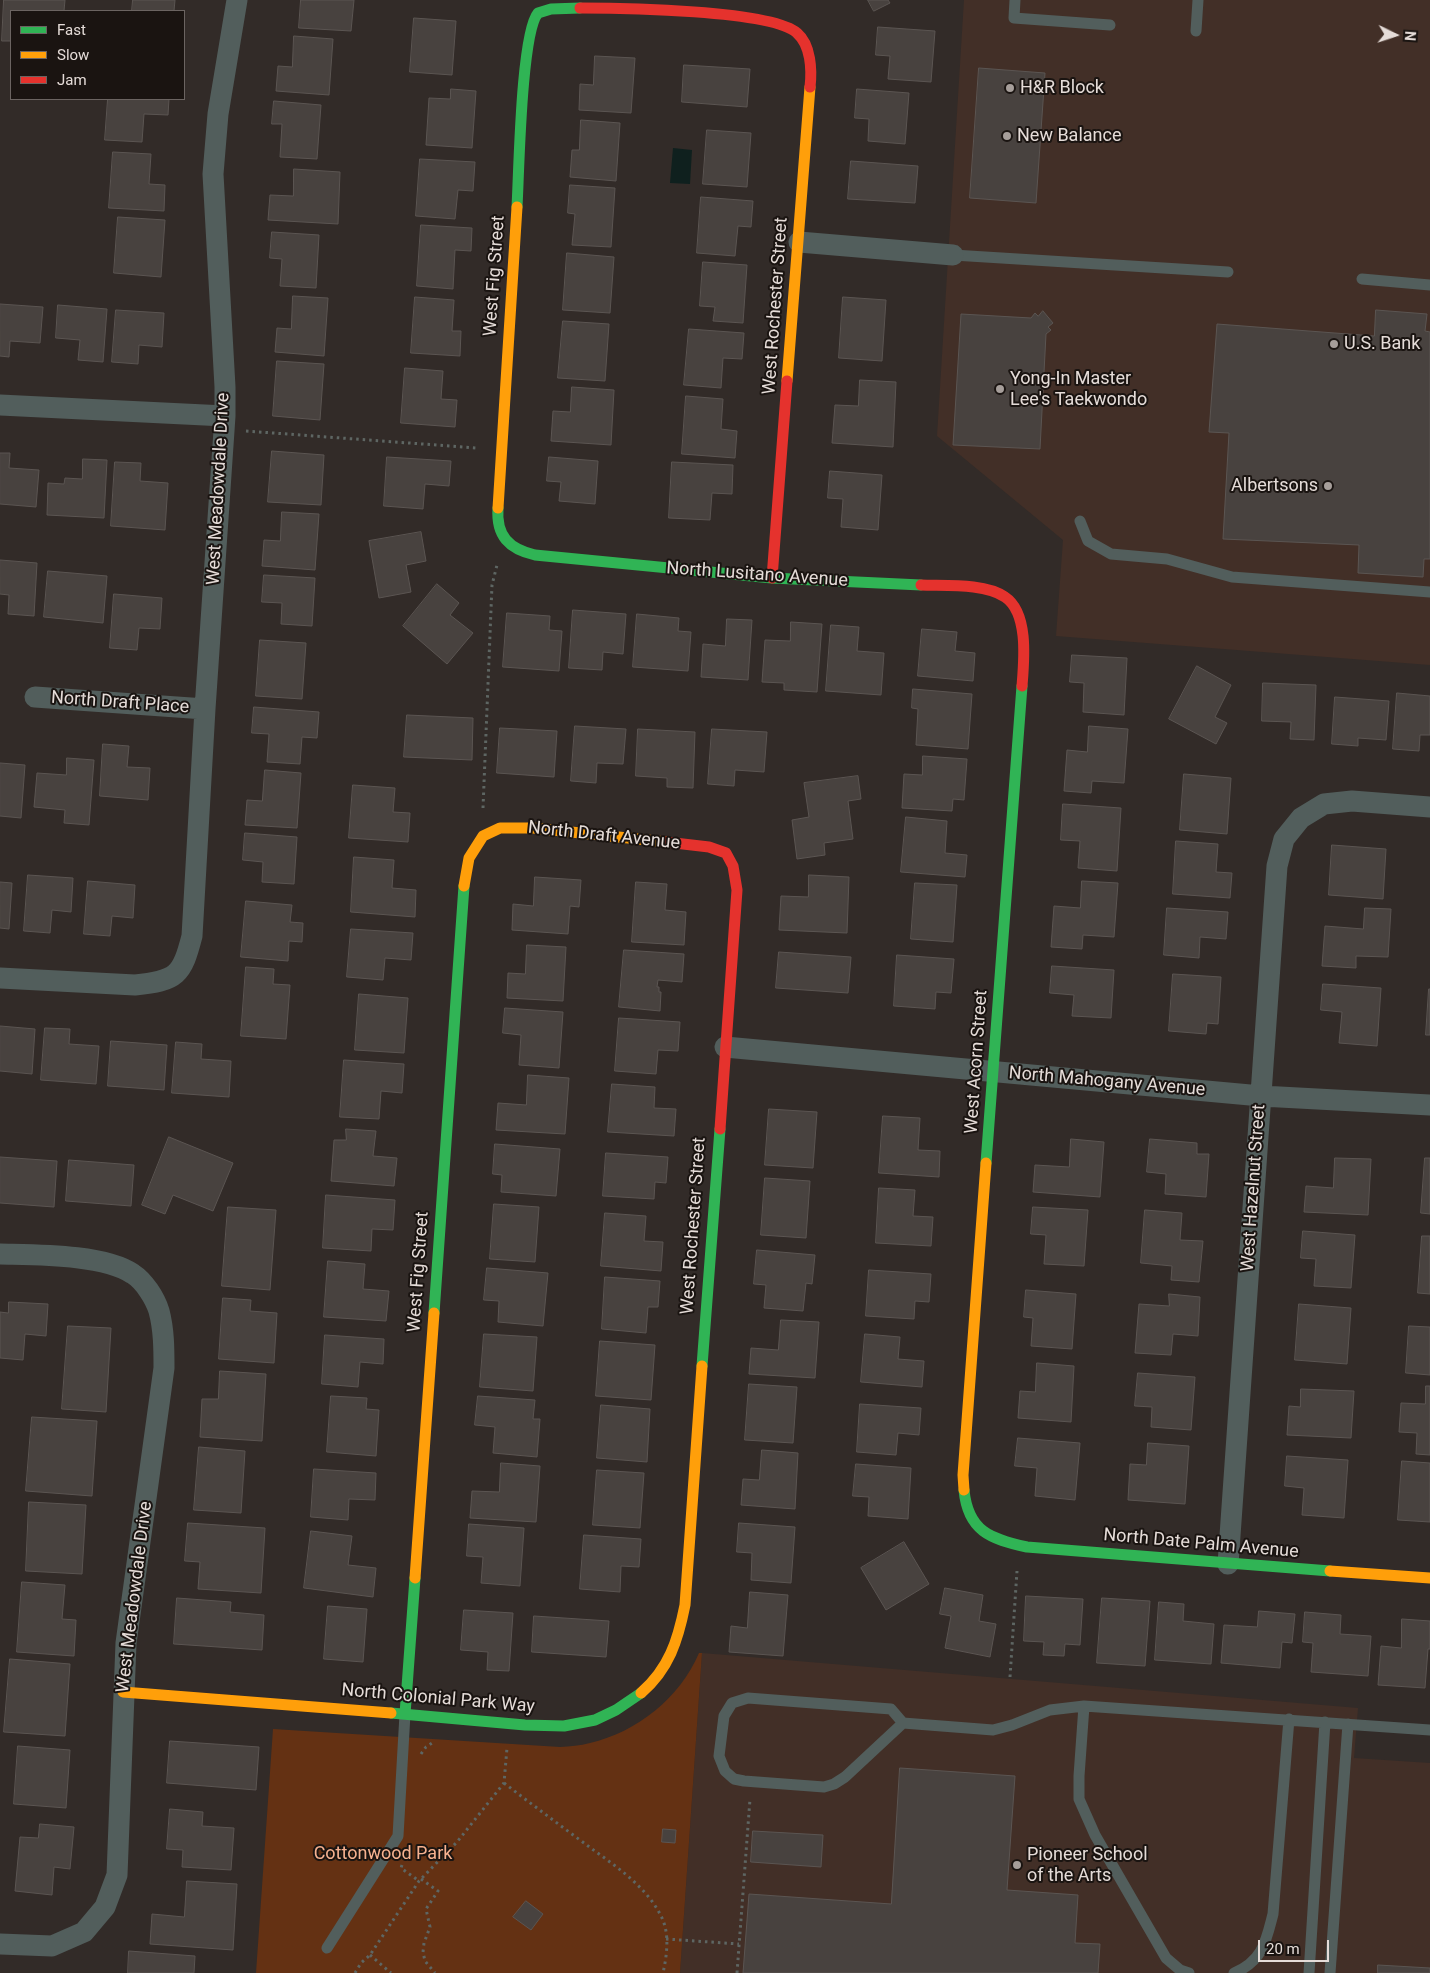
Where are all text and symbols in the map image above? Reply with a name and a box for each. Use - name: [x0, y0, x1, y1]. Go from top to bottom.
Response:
- legend: [10, 10, 185, 100]
- north arrow: [1370, 10, 1420, 60]
- text: Fast: [57, 21, 86, 39]
- text: N: [1402, 31, 1418, 42]
- text: Slow: [57, 46, 89, 64]
- text: Jam: [57, 71, 87, 89]
- place label: H&R Block: [1020, 77, 1104, 99]
- marker: H&R Block: [1004, 82, 1016, 94]
- place label: New Balance: [1017, 125, 1121, 147]
- marker: New Balance: [1001, 130, 1013, 142]
- street label: West Fig Street: [480, 215, 510, 337]
- street label: West Rochester Street: [759, 217, 793, 395]
- place label: U.S. Bank: [1344, 333, 1420, 355]
- marker: U.S. Bank: [1328, 338, 1340, 350]
- place label: Yong-In Master Lee's Taekwondo: [1010, 368, 1147, 410]
- marker: Yong-In Master Lee's Taekwondo: [994, 383, 1006, 395]
- street label: West Meadowdale Drive: [203, 392, 235, 586]
- place label: Albertsons: [1231, 475, 1318, 497]
- marker: Albertsons: [1322, 480, 1334, 492]
- street label: North Lusitano Avenue: [665, 558, 849, 592]
- street label: North Draft Place: [50, 687, 190, 719]
- street label: North Draft Avenue: [527, 817, 681, 855]
- street label: West Acorn Street: [961, 989, 993, 1135]
- street label: North Mahogany Avenue: [1008, 1063, 1206, 1101]
- street label: West Hazelnut Street: [1237, 1103, 1271, 1273]
- street label: West Rochester Street: [677, 1137, 711, 1315]
- street label: West Fig Street: [404, 1211, 434, 1333]
- street label: West Meadowdale Drive: [113, 1500, 157, 1694]
- street label: North Date Palm Avenue: [1102, 1525, 1300, 1563]
- street label: North Colonial Park Way: [340, 1680, 536, 1718]
- park label: Cottonwood Park: [314, 1843, 452, 1865]
- place label: Pioneer School of the Arts: [1027, 1844, 1148, 1886]
- marker: Pioneer School of the Arts: [1011, 1859, 1023, 1871]
- scale bar: [1260, 1930, 1331, 1962]
- text: 20 m: [1266, 1940, 1300, 1958]

